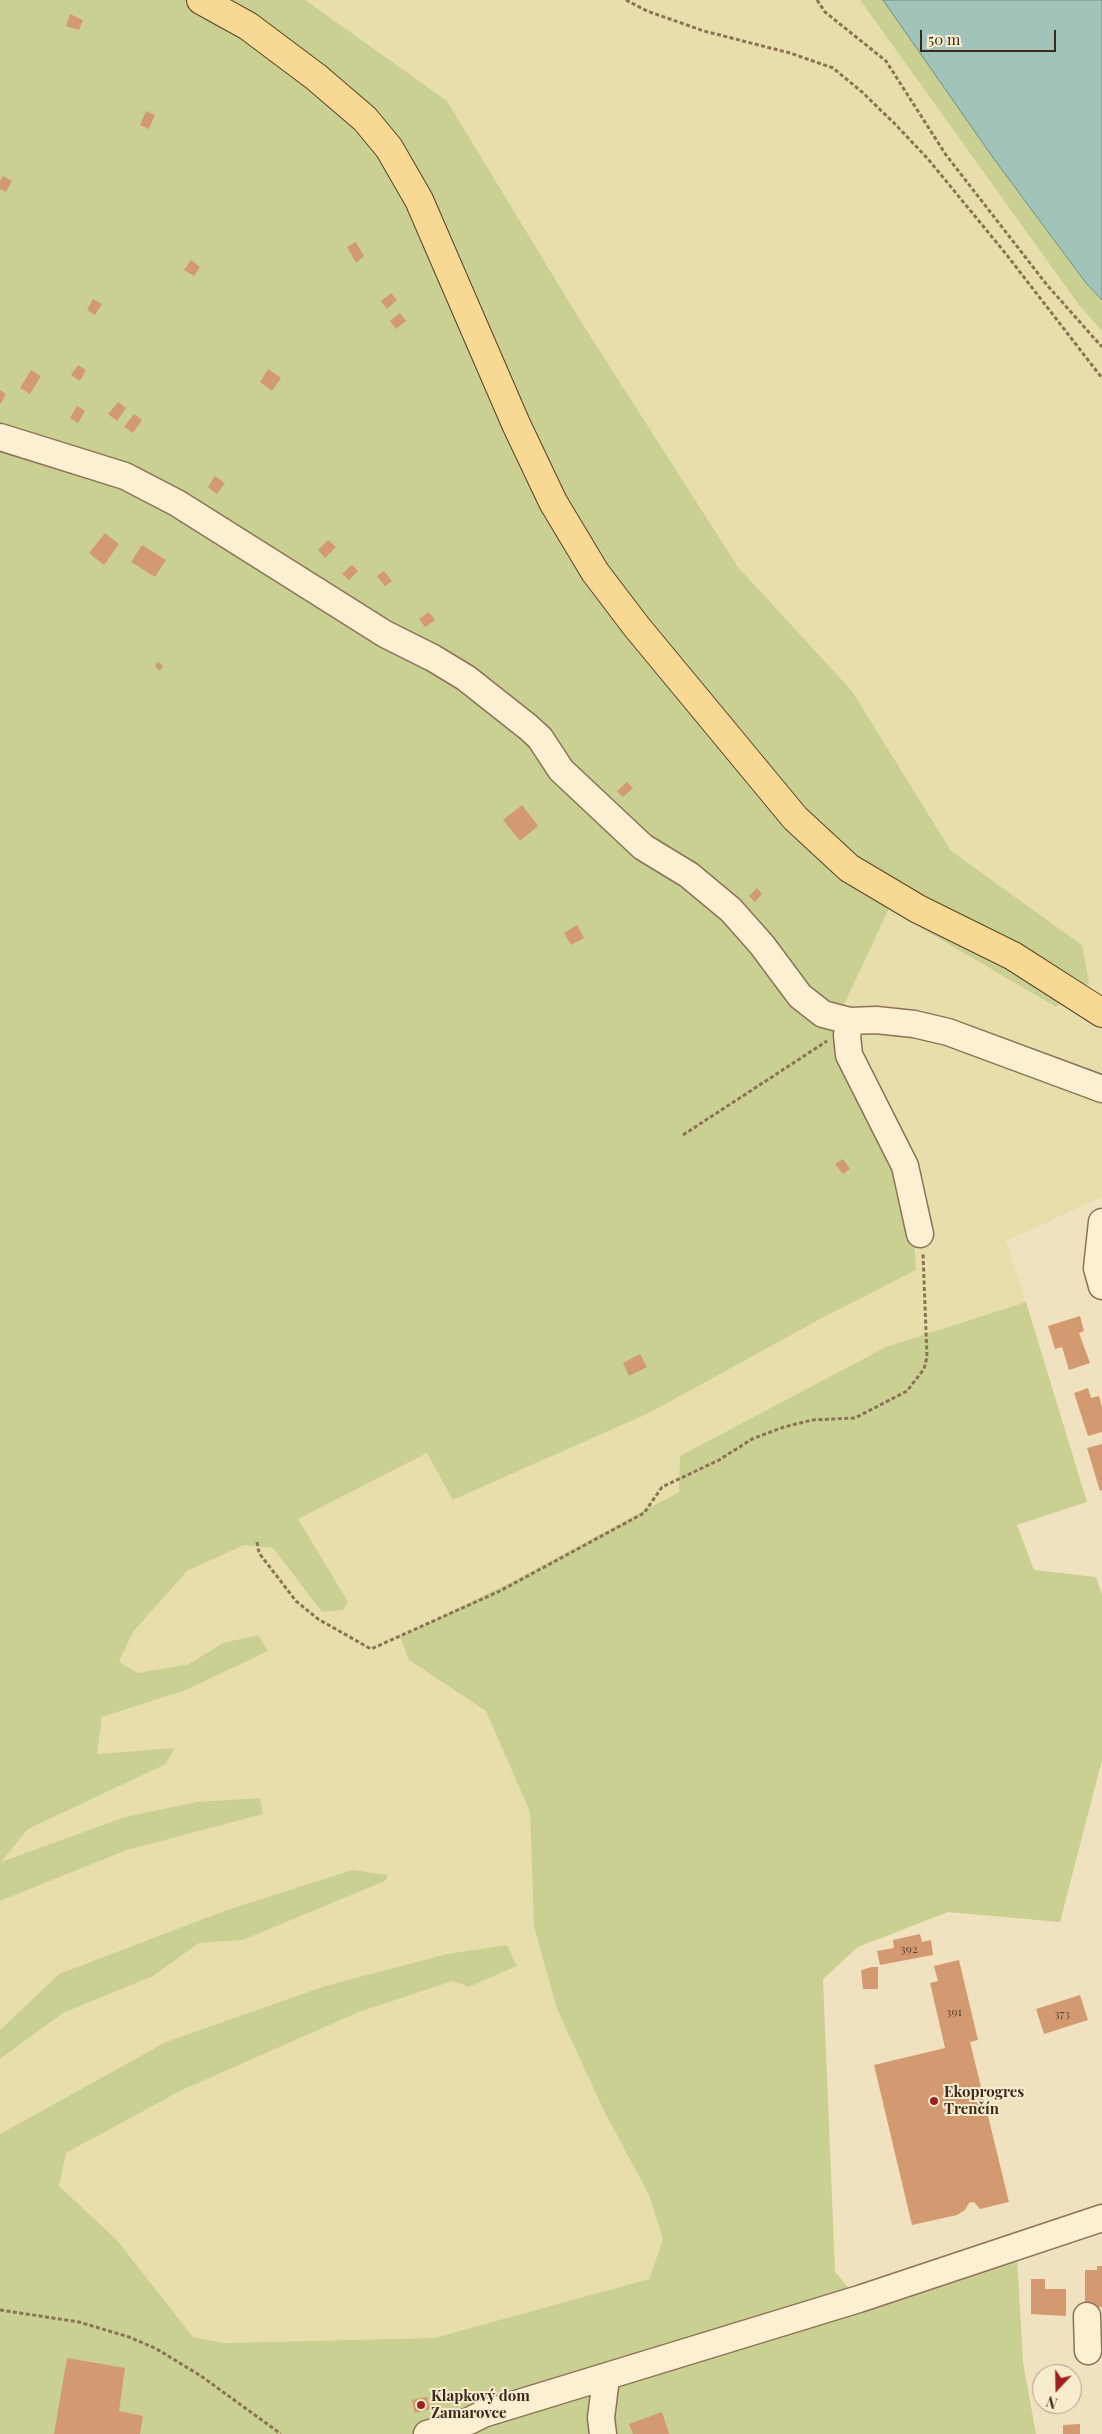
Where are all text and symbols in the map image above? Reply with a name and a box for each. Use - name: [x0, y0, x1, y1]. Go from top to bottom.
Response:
- scale bar: [922, 20, 1058, 52]
- text: 50 m: [928, 29, 960, 49]
- house number: 392: [900, 1942, 918, 1956]
- house number: 391: [946, 2005, 962, 2019]
- house number: 373: [1054, 2007, 1070, 2021]
- place label: Ekoprogres Trenčín: [944, 2083, 1024, 2118]
- marker: Ekoprogres Trenčín: [928, 2095, 940, 2107]
- north arrow: [1032, 2364, 1082, 2414]
- place label: Klapkový dom Zamarovce: [431, 2387, 530, 2422]
- text: N: [1044, 2392, 1060, 2413]
- marker: Klapkový dom Zamarovce: [415, 2399, 427, 2411]

